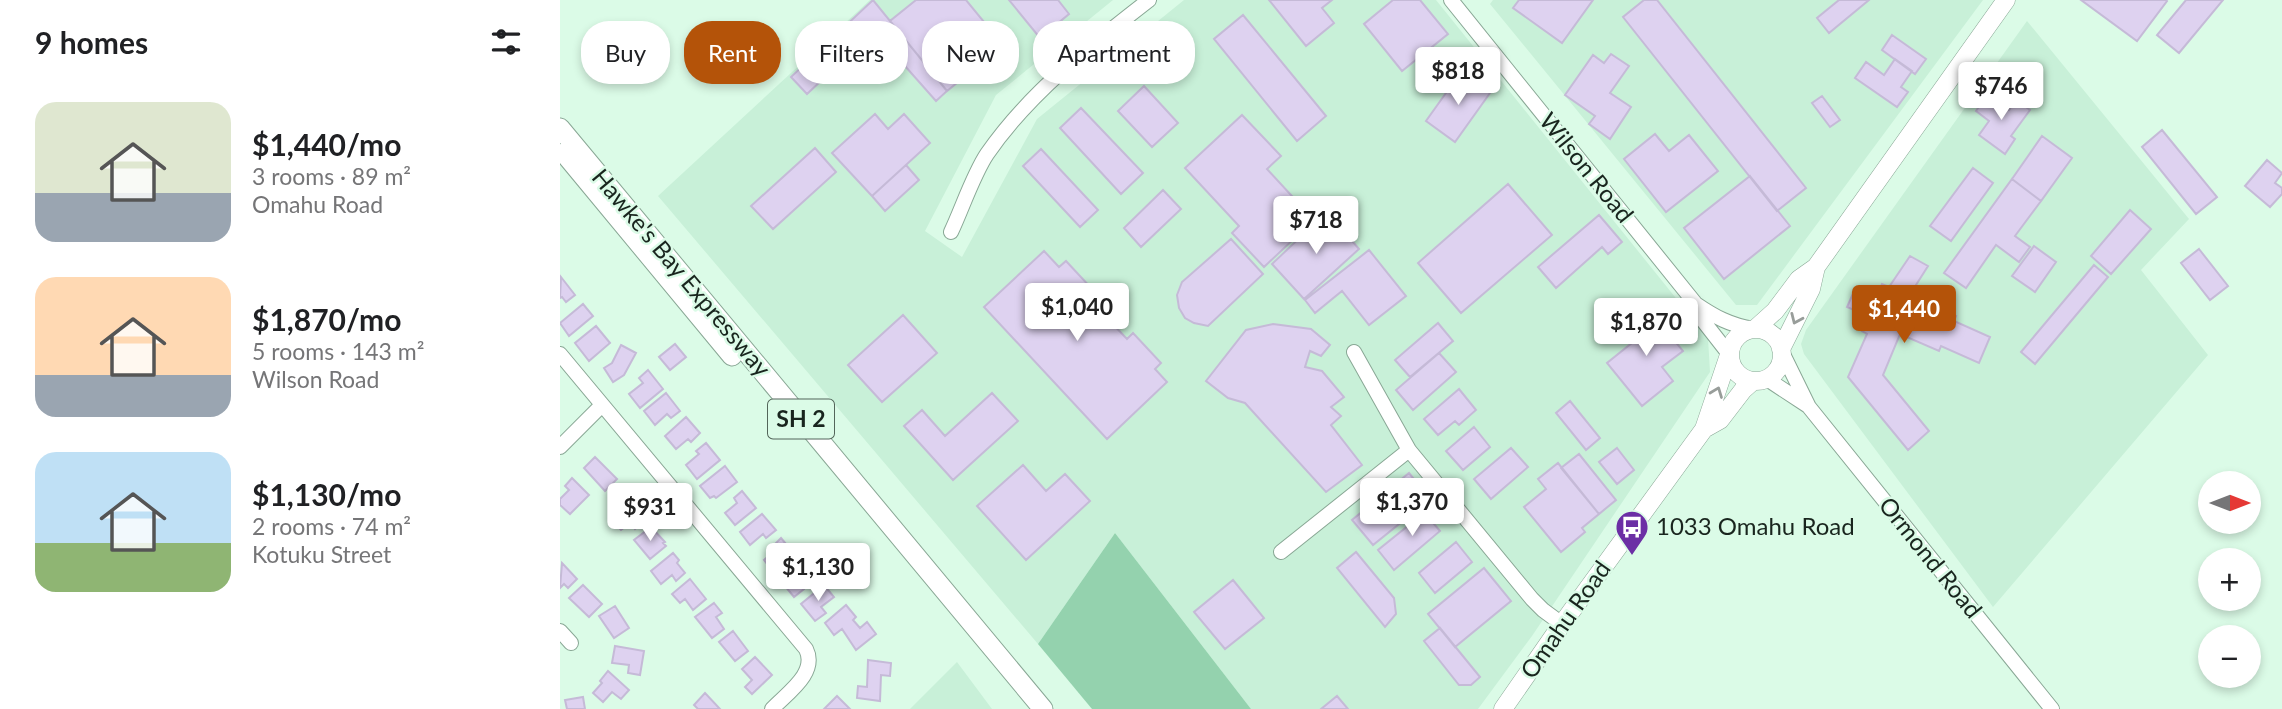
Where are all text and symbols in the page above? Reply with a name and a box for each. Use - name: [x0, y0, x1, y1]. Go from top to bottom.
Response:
- chip: Buy: [581, 21, 670, 84]
- chip: Rent: [684, 21, 781, 84]
- chip: Filters: [795, 21, 908, 84]
- chip: New: [922, 21, 1019, 84]
- chip: Apartment: [1033, 21, 1195, 84]
- icon: filters: [487, 23, 525, 61]
- text: 9 homes: [35, 24, 148, 60]
- pin: $818: [1417, 48, 1499, 107]
- text: $818: [1431, 56, 1485, 84]
- pin: $746: [1960, 62, 2042, 122]
- text: $746: [1974, 71, 2028, 99]
- street label: Wilson Road: [1534, 106, 1640, 228]
- text: $1,440/mo: [252, 126, 401, 162]
- icon: home: [91, 130, 175, 214]
- text: 3 rooms · 89 m²: [252, 162, 411, 190]
- street label: Hawke's Bay Expressway: [587, 162, 778, 382]
- text: Omahu Road: [252, 190, 383, 218]
- pin: $718: [1275, 196, 1357, 256]
- text: $718: [1289, 205, 1343, 233]
- pin: $1,040: [1020, 284, 1134, 343]
- pin: $1,440: [1847, 286, 1961, 345]
- text: $1,040: [1041, 292, 1113, 320]
- text: $1,440: [1868, 294, 1940, 322]
- pin: $1,870: [1589, 298, 1703, 358]
- text: $1,870/mo: [252, 301, 401, 337]
- icon: home: [91, 305, 175, 389]
- text: $1,870: [1610, 307, 1682, 335]
- one-way arrow: [1790, 312, 1804, 324]
- text: 5 rooms · 143 m²: [252, 337, 424, 365]
- text: Wilson Road: [252, 365, 379, 393]
- one-way arrow: [1709, 386, 1723, 398]
- road number: SH 2: [768, 400, 834, 438]
- north arrow: [2198, 471, 2261, 534]
- map controls: [2198, 471, 2261, 688]
- text: $1,130/mo: [252, 476, 401, 512]
- pin: $1,370: [1355, 478, 1469, 538]
- icon: home: [91, 480, 175, 564]
- pin: $931: [609, 484, 691, 543]
- text: $1,370: [1376, 487, 1448, 515]
- street label: Ormond Road: [1874, 491, 1989, 623]
- text: $931: [623, 492, 677, 520]
- bus stop icon: 1033 Omahu Road: [1613, 508, 1651, 557]
- place label: 1033 Omahu Road: [1656, 511, 1855, 540]
- text: 2 rooms · 74 m²: [252, 512, 411, 540]
- text: Kotuku Street: [252, 540, 391, 568]
- pin: $1,130: [761, 544, 875, 603]
- button: +: [2198, 548, 2261, 611]
- text: $1,130: [782, 552, 854, 580]
- street label: Omahu Road: [1514, 555, 1616, 683]
- button: −: [2198, 625, 2261, 688]

